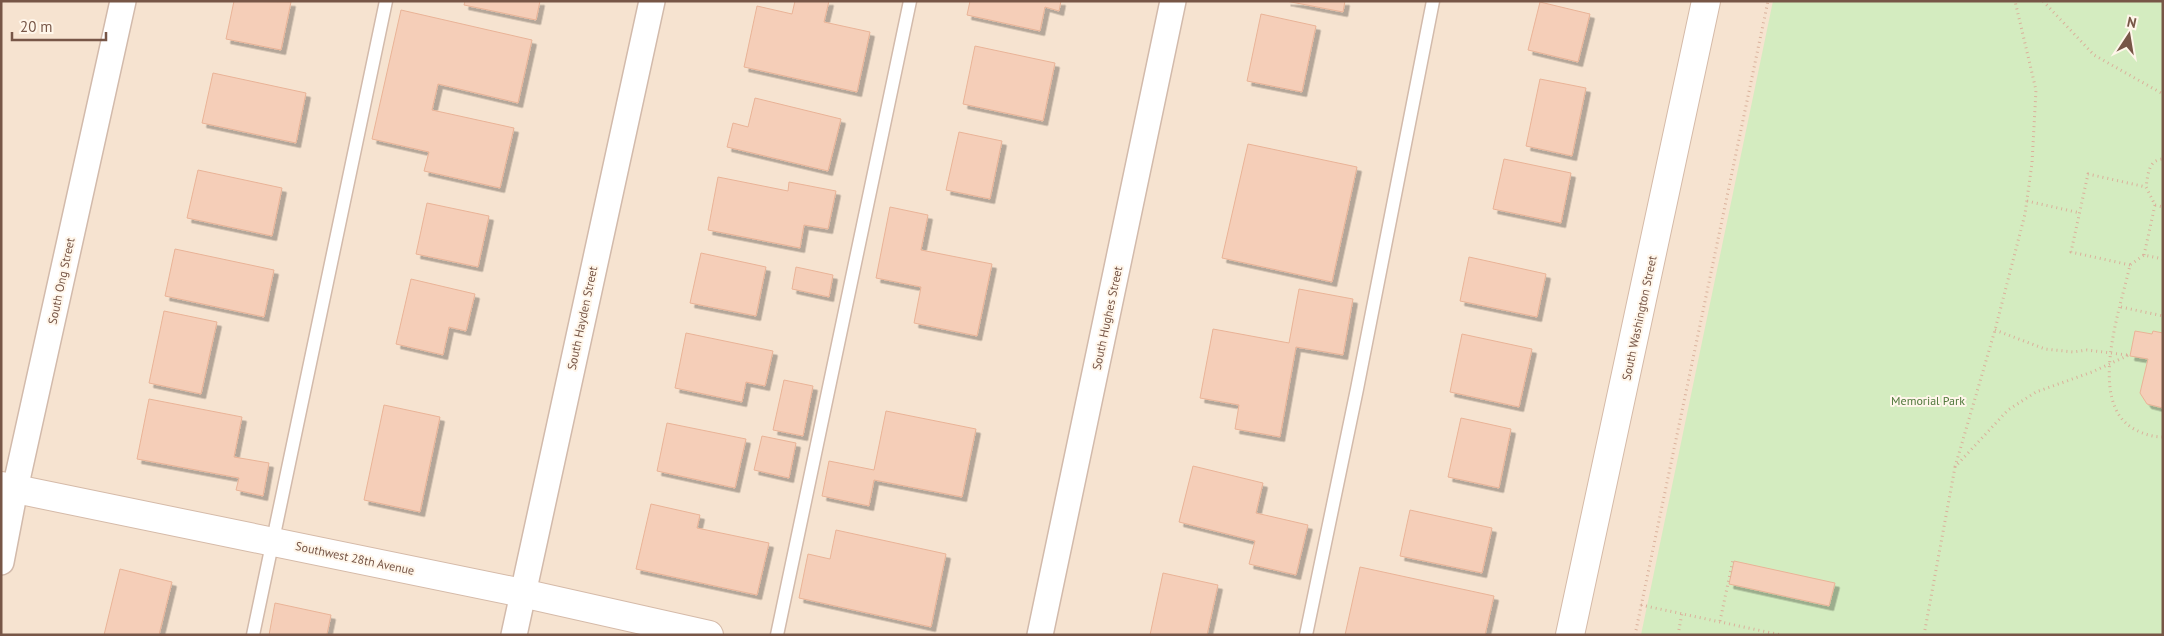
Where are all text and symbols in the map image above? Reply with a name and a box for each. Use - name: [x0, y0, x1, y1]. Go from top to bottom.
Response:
- scale bar: [12, 10, 106, 42]
- north arrow: [2104, 10, 2154, 60]
- text: N: [2125, 13, 2138, 32]
- text: 20 m: [20, 17, 53, 36]
- street label: South Ong Street: [44, 236, 78, 326]
- street label: South Washington Street: [1618, 254, 1660, 382]
- street label: South Hayden Street: [564, 265, 600, 371]
- street label: South Hughes Street: [1089, 265, 1125, 371]
- park label: Memorial Park: [1891, 393, 1965, 408]
- street label: Southwest 28th Avenue: [294, 538, 416, 578]

